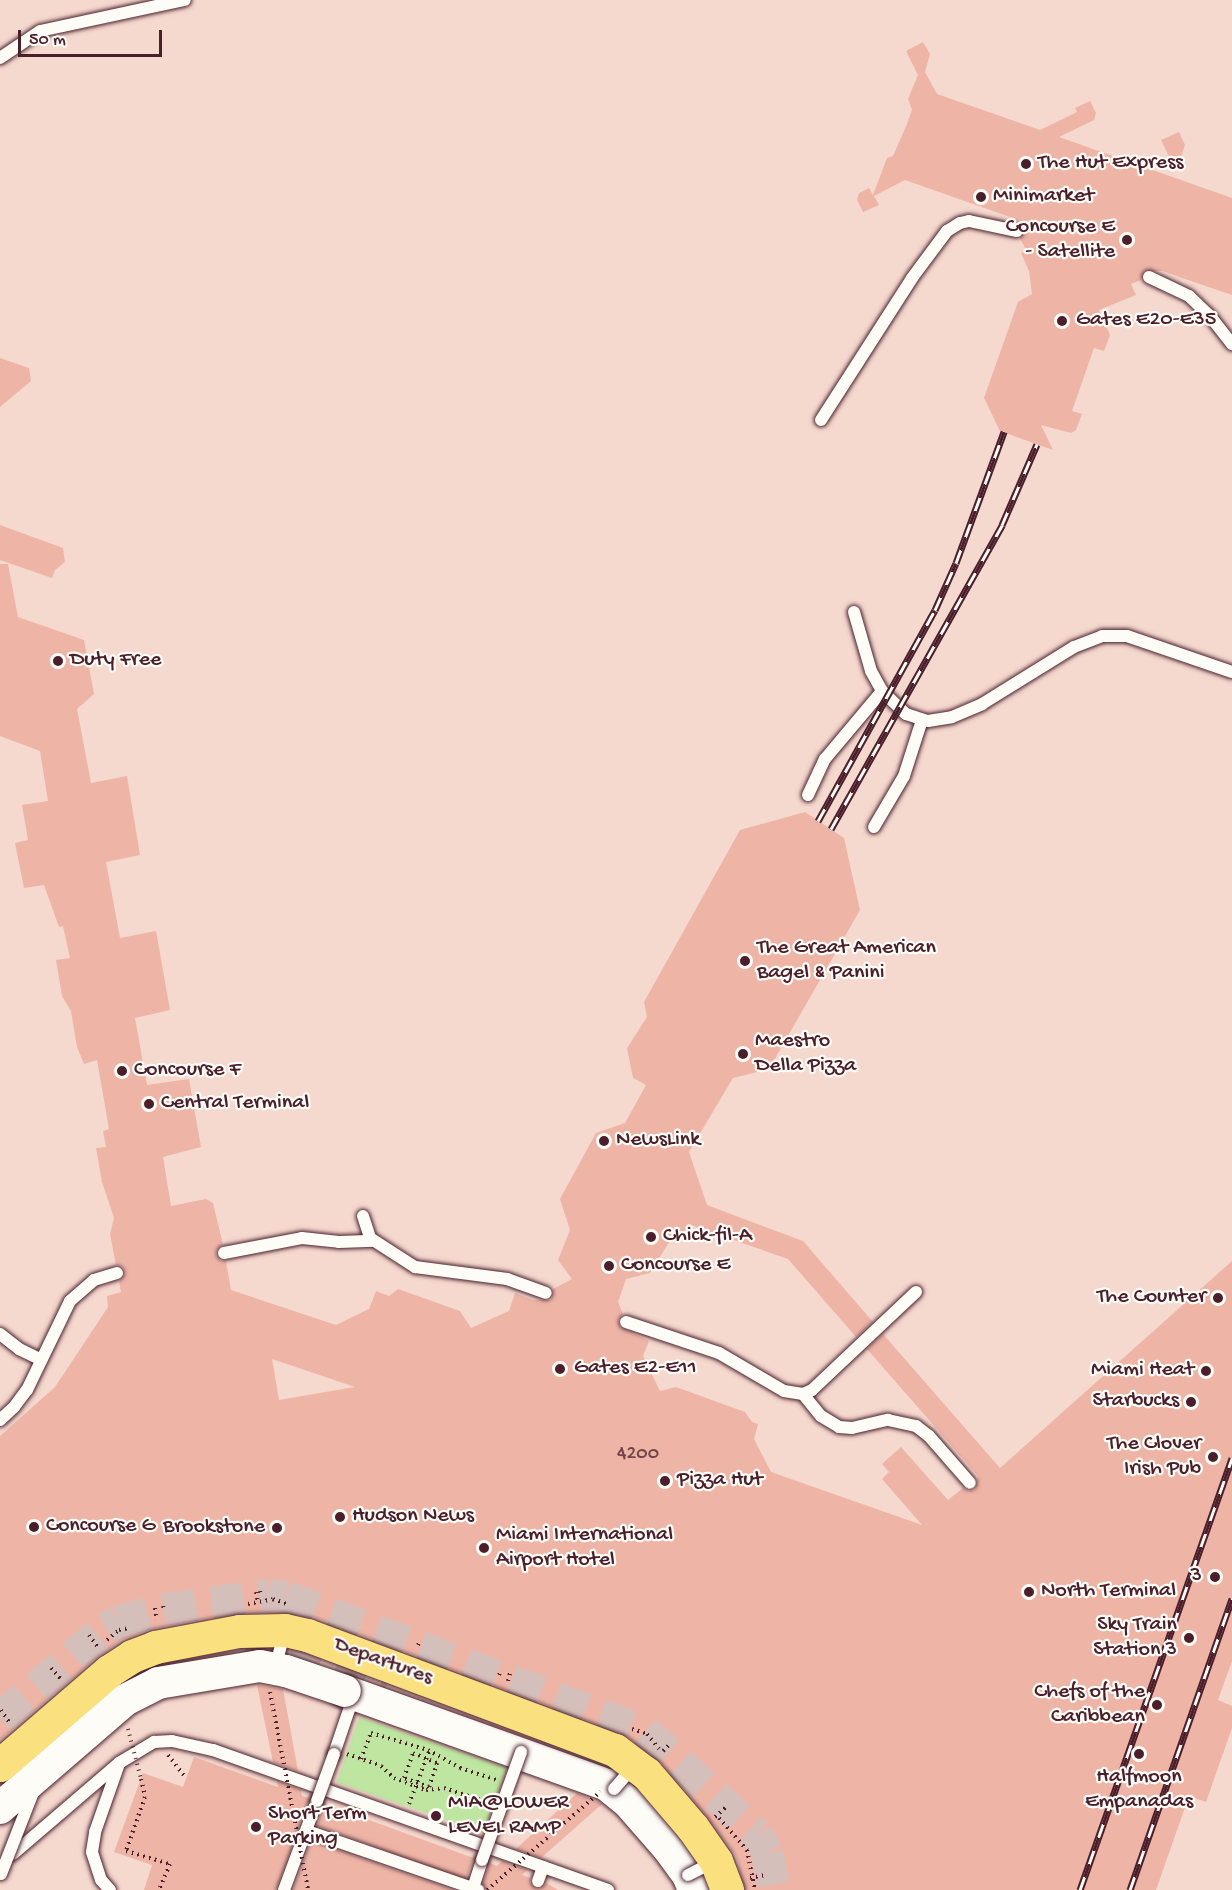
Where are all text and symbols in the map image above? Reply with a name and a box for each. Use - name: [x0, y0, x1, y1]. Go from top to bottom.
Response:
- scale bar: [21, 18, 165, 56]
- text: 50 m: [29, 30, 66, 51]
- place label: The Hut Express: [1038, 151, 1183, 177]
- marker: The Hut Express: [1019, 157, 1033, 171]
- place label: Minimarket: [993, 184, 1094, 210]
- marker: Minimarket: [974, 190, 988, 204]
- place label: Concourse E - Satellite: [1006, 214, 1115, 266]
- marker: Concourse E - Satellite: [1120, 233, 1134, 247]
- place label: Gates E20-E35: [1076, 308, 1216, 334]
- marker: Gates E20-E35: [1053, 312, 1071, 330]
- place label: Duty Free: [70, 648, 161, 674]
- marker: Duty Free: [51, 654, 65, 668]
- place label: The Great American Bagel & Panini: [757, 935, 936, 986]
- marker: The Great American Bagel & Panini: [738, 954, 752, 968]
- place label: Maestro Della Pizza: [755, 1028, 856, 1080]
- marker: Maestro Della Pizza: [736, 1047, 750, 1061]
- place label: Concourse F: [134, 1058, 241, 1084]
- marker: Concourse F: [115, 1064, 129, 1078]
- place label: Central Terminal: [161, 1091, 309, 1117]
- marker: Central Terminal: [142, 1097, 156, 1111]
- place label: NewsLink: [616, 1128, 700, 1154]
- marker: NewsLink: [597, 1134, 611, 1148]
- place label: Chick-fil-A: [663, 1224, 752, 1250]
- marker: Chick-fil-A: [644, 1230, 658, 1244]
- place label: Concourse E: [621, 1253, 730, 1279]
- marker: Concourse E: [602, 1259, 616, 1273]
- place label: The Counter: [1097, 1285, 1206, 1311]
- marker: The Counter: [1211, 1291, 1225, 1305]
- place label: Gates E2-E11: [574, 1356, 697, 1382]
- place label: Miami Heat: [1091, 1358, 1194, 1384]
- marker: Gates E2-E11: [551, 1360, 569, 1378]
- marker: Miami Heat: [1199, 1364, 1213, 1378]
- place label: Starbucks: [1092, 1389, 1179, 1415]
- marker: Starbucks: [1184, 1395, 1198, 1409]
- place label: The Clover Irish Pub: [1107, 1431, 1201, 1482]
- house number: 4200: [617, 1442, 659, 1466]
- marker: The Clover Irish Pub: [1206, 1450, 1220, 1464]
- place label: Pizza Hut: [677, 1468, 763, 1494]
- marker: Pizza Hut: [658, 1474, 672, 1488]
- place label: Hudson News: [352, 1504, 474, 1530]
- marker: Hudson News: [333, 1510, 347, 1524]
- place label: Concourse G: [46, 1514, 155, 1540]
- place label: Brookstone: [163, 1515, 265, 1541]
- marker: Concourse G: [27, 1520, 41, 1534]
- marker: Brookstone: [270, 1521, 284, 1535]
- place label: Miami International Airport Hotel: [496, 1522, 673, 1574]
- marker: Miami International Airport Hotel: [477, 1541, 491, 1555]
- place label: 3: [1191, 1564, 1202, 1590]
- marker: 3: [1206, 1568, 1224, 1586]
- place label: North Terminal: [1041, 1579, 1176, 1605]
- marker: North Terminal: [1022, 1585, 1036, 1599]
- place label: Sky Train Station 3: [1093, 1612, 1177, 1664]
- marker: Sky Train Station 3: [1182, 1631, 1196, 1645]
- street label: Departures: [330, 1632, 436, 1692]
- place label: Chefs of the Caribbean: [1034, 1679, 1145, 1730]
- marker: Chefs of the Caribbean: [1150, 1698, 1164, 1712]
- marker: Halfmoon Empanadas: [1132, 1747, 1146, 1761]
- place label: Halfmoon Empanadas: [1085, 1764, 1193, 1816]
- place label: MIA@LOWER LEVEL RAMP: [448, 1790, 568, 1842]
- place label: Short Term Parking: [268, 1801, 367, 1852]
- marker: MIA@LOWER LEVEL RAMP: [429, 1809, 443, 1823]
- marker: Short Term Parking: [249, 1820, 263, 1834]

